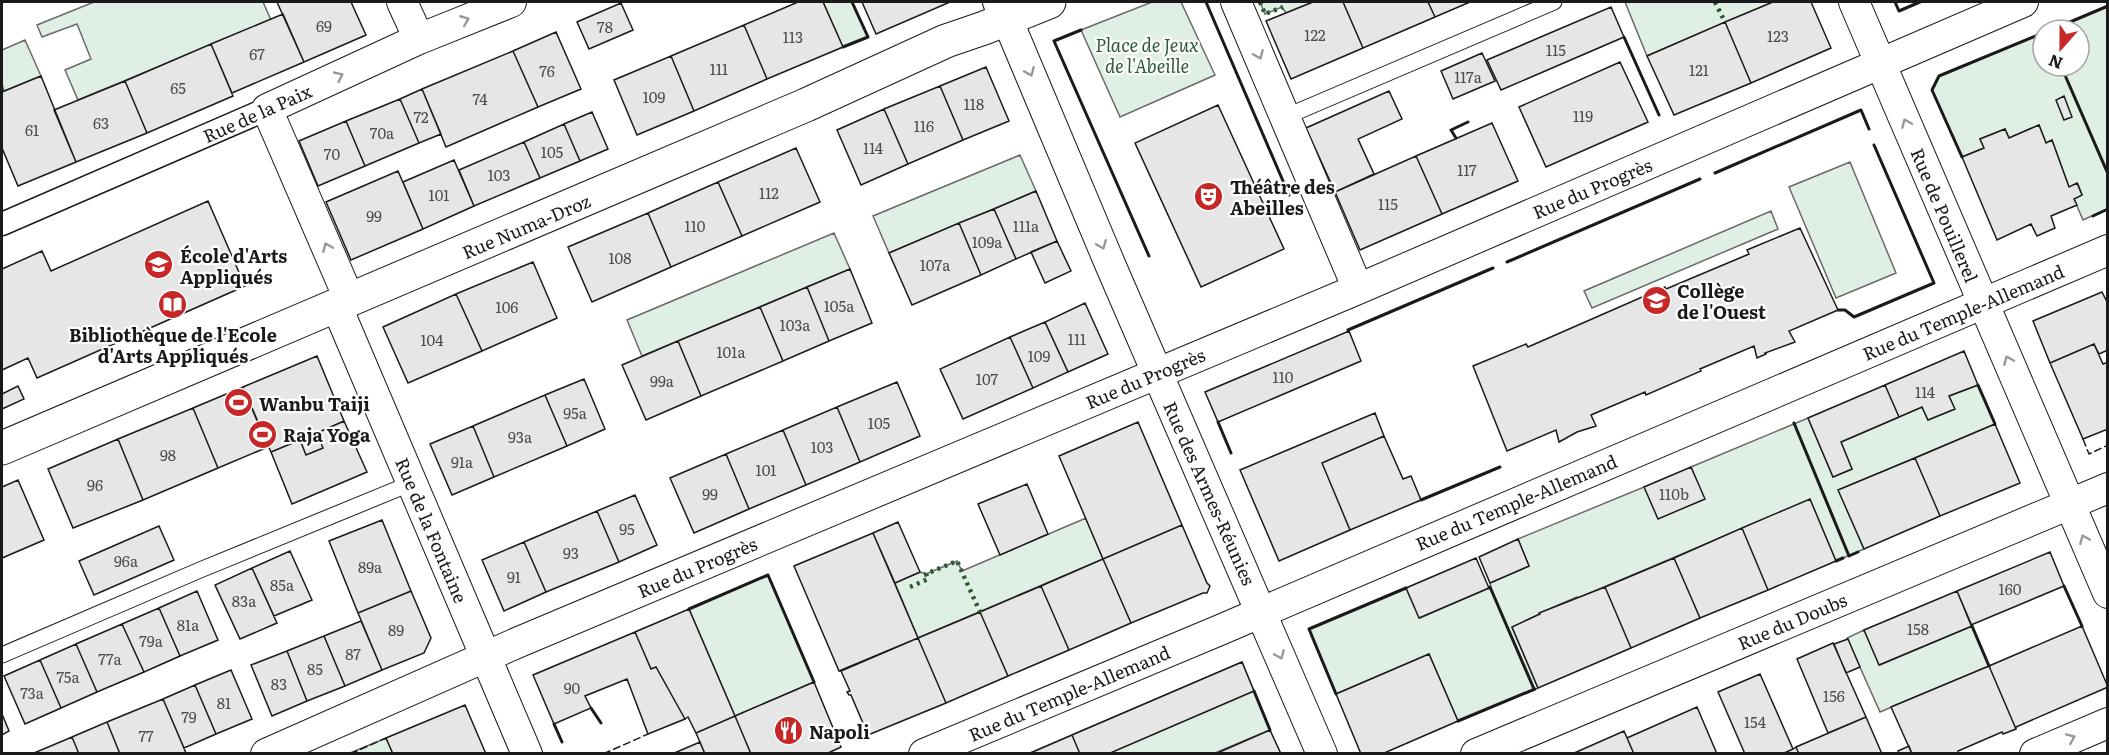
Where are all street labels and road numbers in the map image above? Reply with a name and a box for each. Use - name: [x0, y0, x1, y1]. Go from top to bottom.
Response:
- street label: Rue de la Paix: [198, 77, 316, 149]
- street label: Rue de Pouillerel: [1905, 144, 1985, 286]
- street label: Rue du Progrès: [1528, 151, 1656, 225]
- street label: Rue Numa-Droz: [458, 187, 595, 265]
- street label: Rue du Temple-Allemand: [1858, 257, 2068, 367]
- street label: Rue du Progrès: [1081, 341, 1209, 415]
- street label: Rue des Armes-Réunies: [1157, 397, 1263, 589]
- street label: Rue du Temple-Allemand: [1411, 447, 1621, 557]
- street label: Rue de la Fontaine: [389, 453, 475, 607]
- street label: Rue du Progrès: [633, 530, 761, 604]
- street label: Rue du Doubs: [1733, 586, 1851, 656]
- street label: Rue du Temple-Allemand: [964, 638, 1174, 748]

